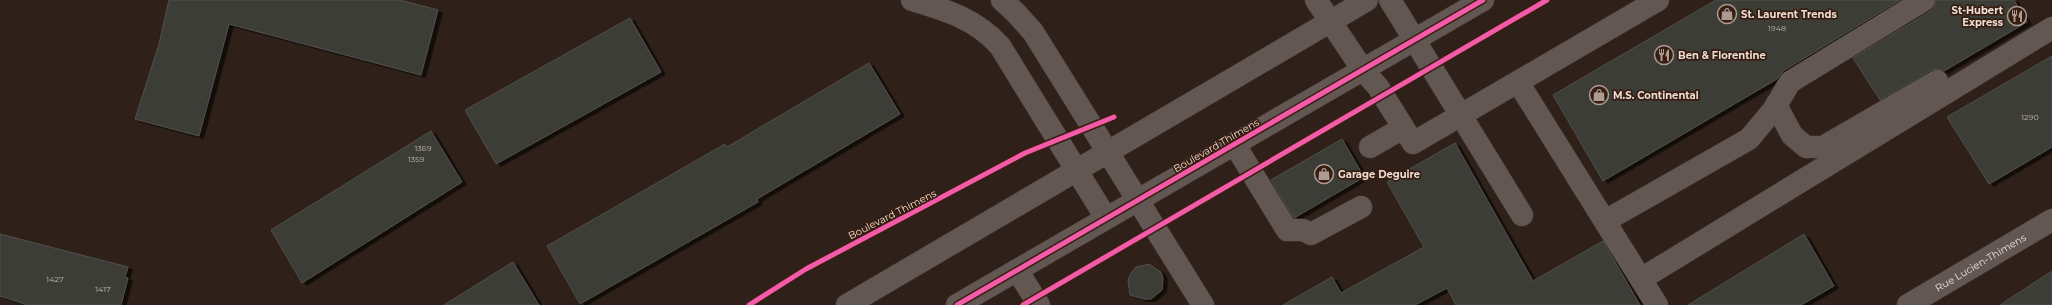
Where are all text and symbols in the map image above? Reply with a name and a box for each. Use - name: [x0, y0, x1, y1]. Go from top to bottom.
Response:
- shop icon: St. Laurent Trends: [1716, 3, 1738, 25]
- place label: St-Hubert Express: [1952, 4, 2004, 29]
- restaurant icon: St-Hubert Express: [2006, 5, 2028, 27]
- place label: St. Laurent Trends: [1741, 8, 1837, 21]
- house number: 1948: [1768, 23, 1786, 33]
- restaurant icon: Ben & Florentine: [1653, 44, 1675, 66]
- place label: Ben & Florentine: [1678, 49, 1766, 62]
- shop icon: M.S. Continental: [1588, 84, 1610, 106]
- place label: M.S. Continental: [1613, 89, 1699, 102]
- house number: 1290: [2021, 112, 2039, 122]
- street label: Boulevard Thimens: [1171, 115, 1262, 175]
- house number: 1369: [414, 143, 432, 153]
- house number: 1359: [408, 154, 424, 164]
- shop icon: Garage Deguire: [1313, 163, 1335, 185]
- place label: Garage Deguire: [1338, 168, 1420, 181]
- street label: Boulevard Thimens: [846, 187, 939, 242]
- street label: Rue Lucien-Thimens: [1933, 231, 2028, 295]
- house number: 1427: [46, 274, 64, 284]
- house number: 1417: [95, 284, 111, 294]

